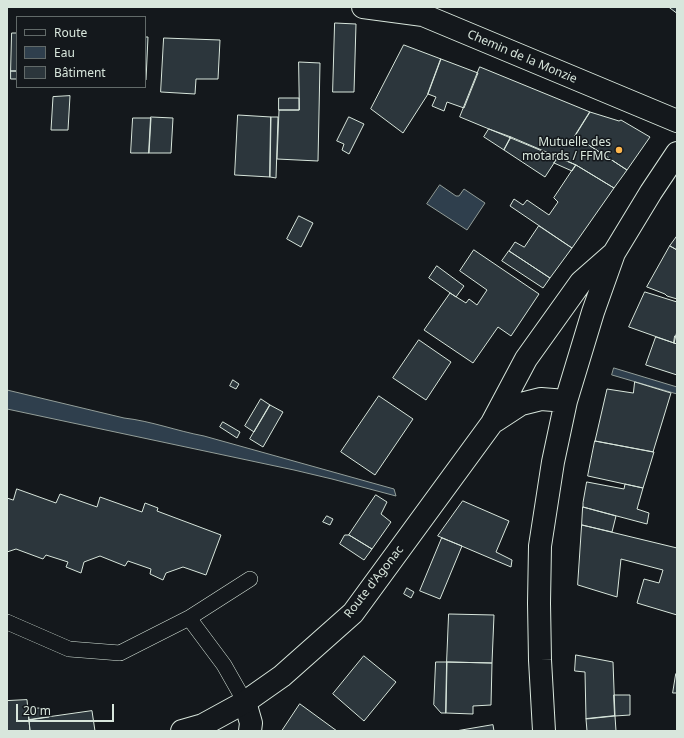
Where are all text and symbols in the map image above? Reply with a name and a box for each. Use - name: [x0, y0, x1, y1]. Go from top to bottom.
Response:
- legend: [16, 16, 146, 88]
- text: Route: [54, 24, 87, 41]
- street label: Chemin de la Monzie: [465, 27, 579, 87]
- text: Eau: [54, 44, 75, 61]
- text: Bâtiment: [54, 64, 106, 81]
- place label: Mutuelle des motards / FFMC: [522, 136, 611, 164]
- marker: Mutuelle des motards / FFMC: [614, 145, 624, 155]
- street label: Route d'Agonac: [341, 543, 407, 621]
- scale bar: [18, 696, 116, 722]
- text: 20 m: [23, 702, 51, 719]

